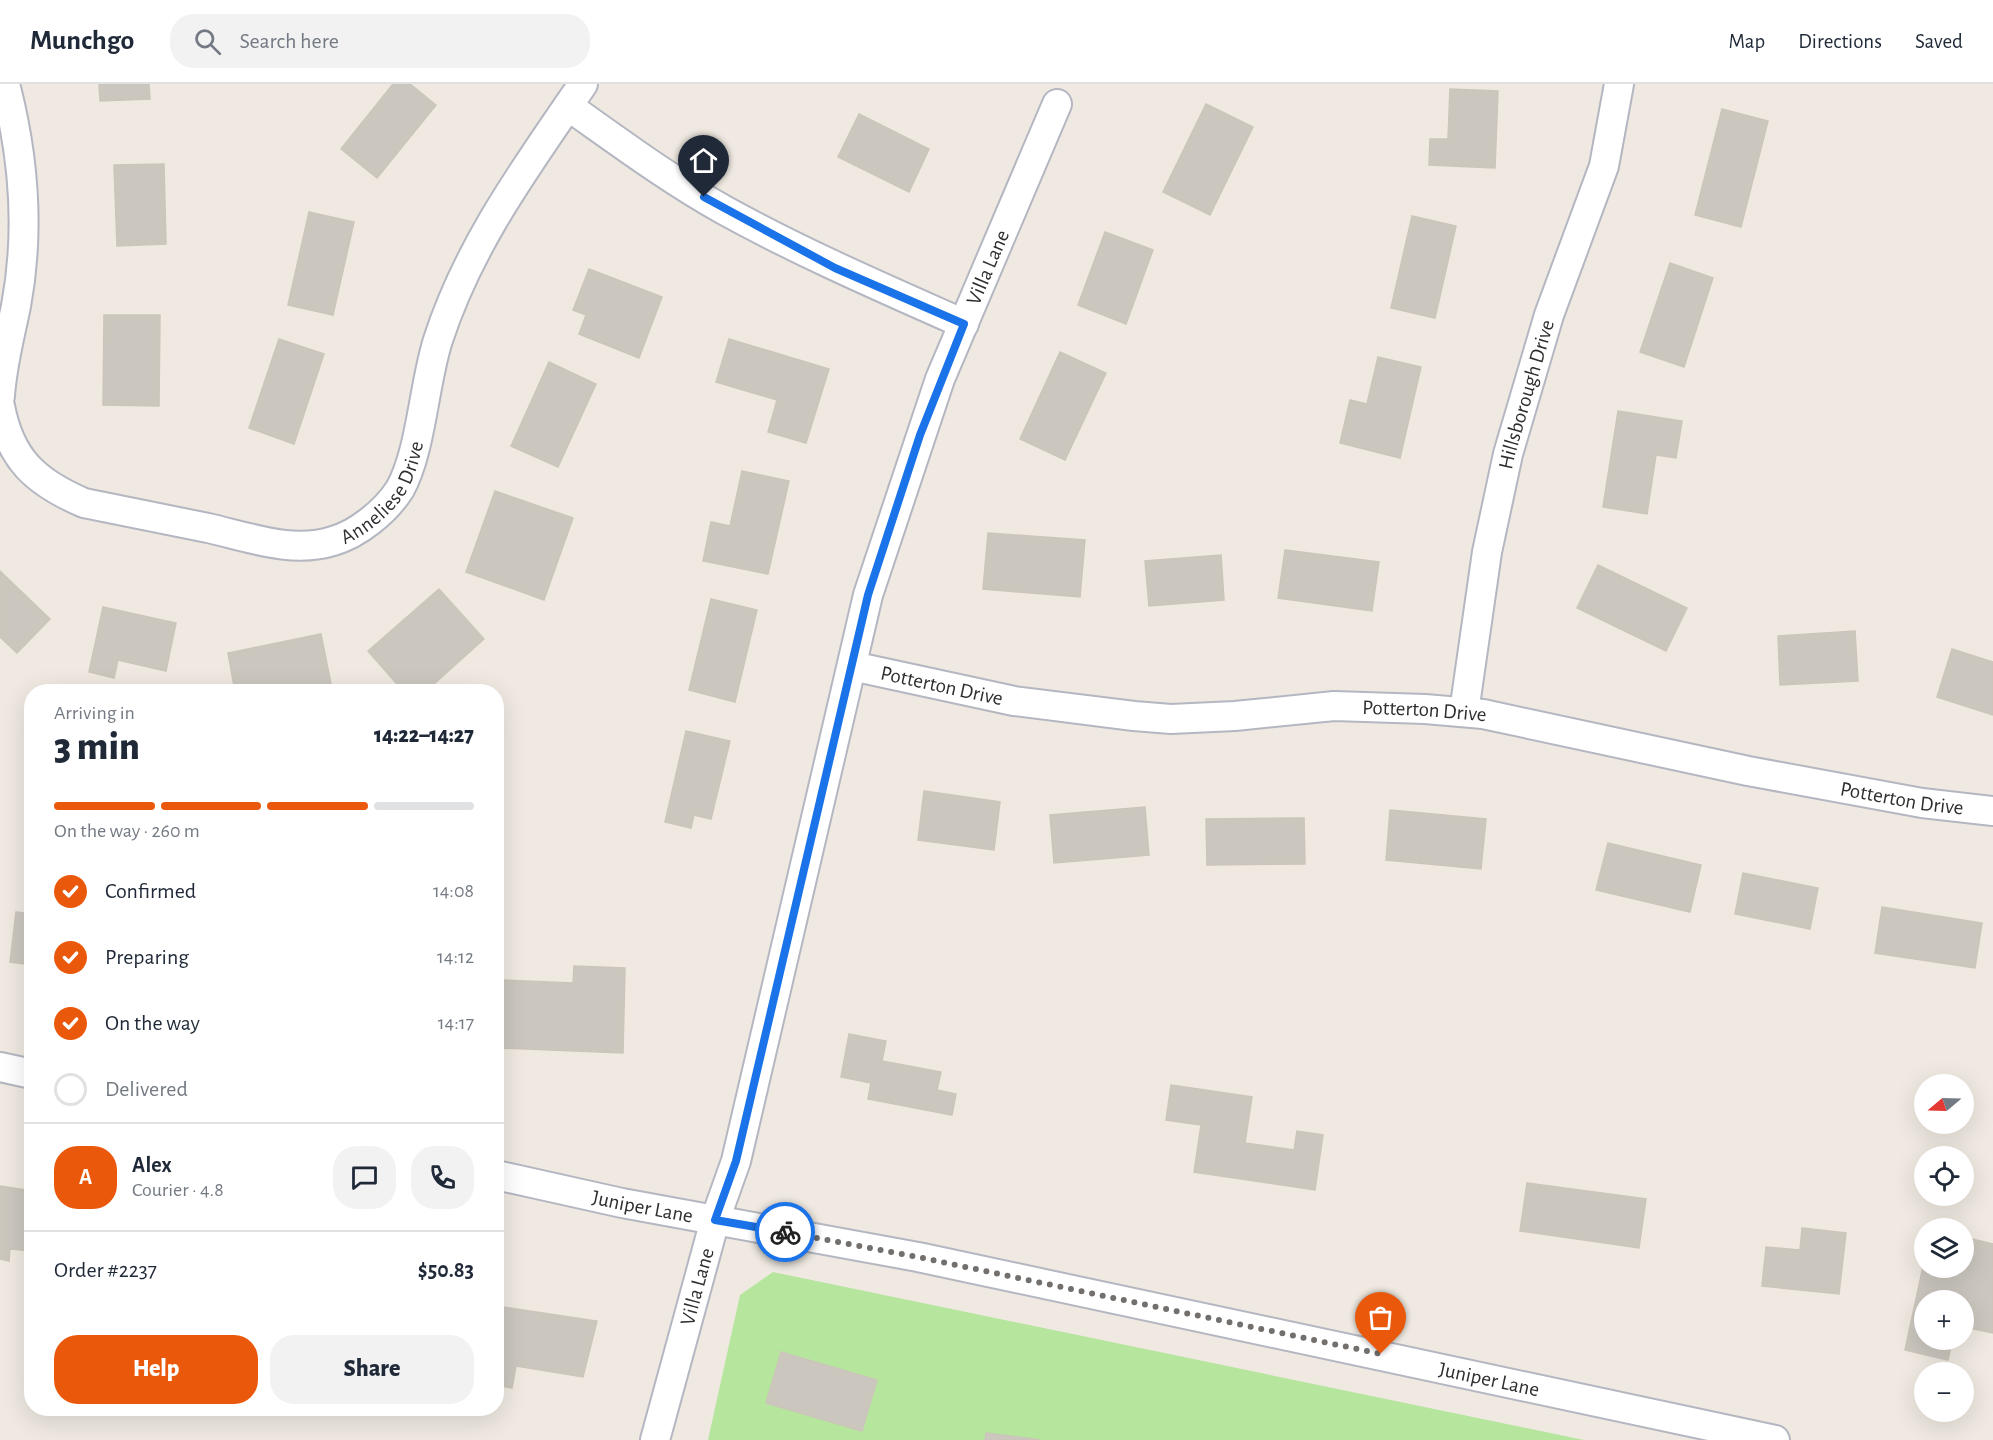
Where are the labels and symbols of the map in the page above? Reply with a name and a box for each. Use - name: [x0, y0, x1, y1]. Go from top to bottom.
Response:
- pin: [678, 135, 729, 197]
- street label: Villa Lane: [962, 227, 1013, 308]
- street label: Hillsborough Drive: [1495, 317, 1558, 471]
- street label: Anneliese Drive: [337, 439, 427, 548]
- street label: Potterton Drive: [879, 662, 1005, 709]
- street label: Potterton Drive: [1362, 696, 1488, 725]
- street label: Potterton Drive: [1839, 778, 1965, 818]
- north arrow: [1914, 1074, 1974, 1134]
- street label: Juniper Lane: [590, 1186, 695, 1226]
- courier: [755, 1202, 815, 1262]
- street label: Villa Lane: [676, 1246, 717, 1328]
- pin: [1355, 1292, 1406, 1354]
- street label: Juniper Lane: [1437, 1358, 1541, 1400]

